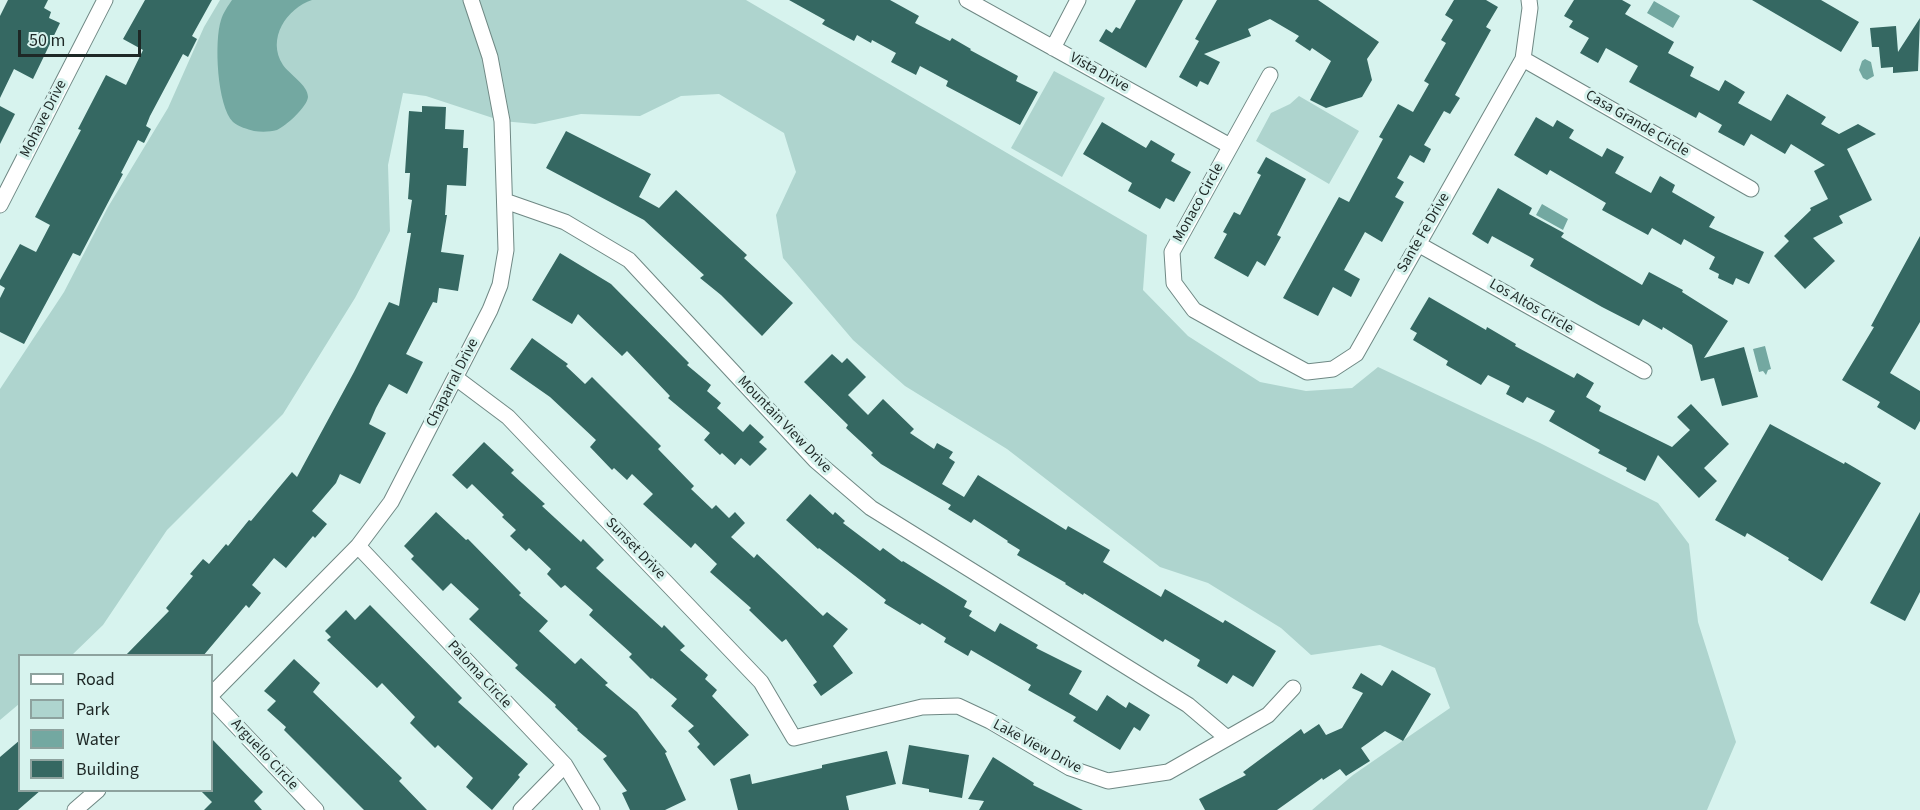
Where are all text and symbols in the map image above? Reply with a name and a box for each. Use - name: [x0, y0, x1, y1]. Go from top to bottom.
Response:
- scale bar: [21, 18, 144, 56]
- text: 50 m: [29, 28, 65, 53]
- street label: Vista Drive: [1066, 49, 1132, 97]
- street label: Mohave Drive: [17, 77, 71, 161]
- street label: Casa Grande Circle: [1582, 87, 1692, 161]
- street label: Monaco Circle: [1170, 160, 1228, 246]
- street label: Sante Fe Drive: [1394, 190, 1454, 276]
- street label: Los Altos Circle: [1486, 276, 1576, 338]
- street label: Chaparral Drive: [423, 336, 483, 430]
- street label: Mountain View Drive: [733, 373, 835, 477]
- street label: Sunset Drive: [601, 515, 669, 583]
- street label: Paloma Circle: [443, 637, 515, 713]
- legend: [18, 654, 213, 792]
- text: Road: [76, 667, 115, 692]
- text: Park: [76, 697, 110, 722]
- street label: Arguello Circle: [227, 716, 301, 794]
- street label: Lake View Drive: [990, 716, 1084, 778]
- text: Water: [76, 727, 120, 752]
- text: Building: [76, 757, 139, 782]

